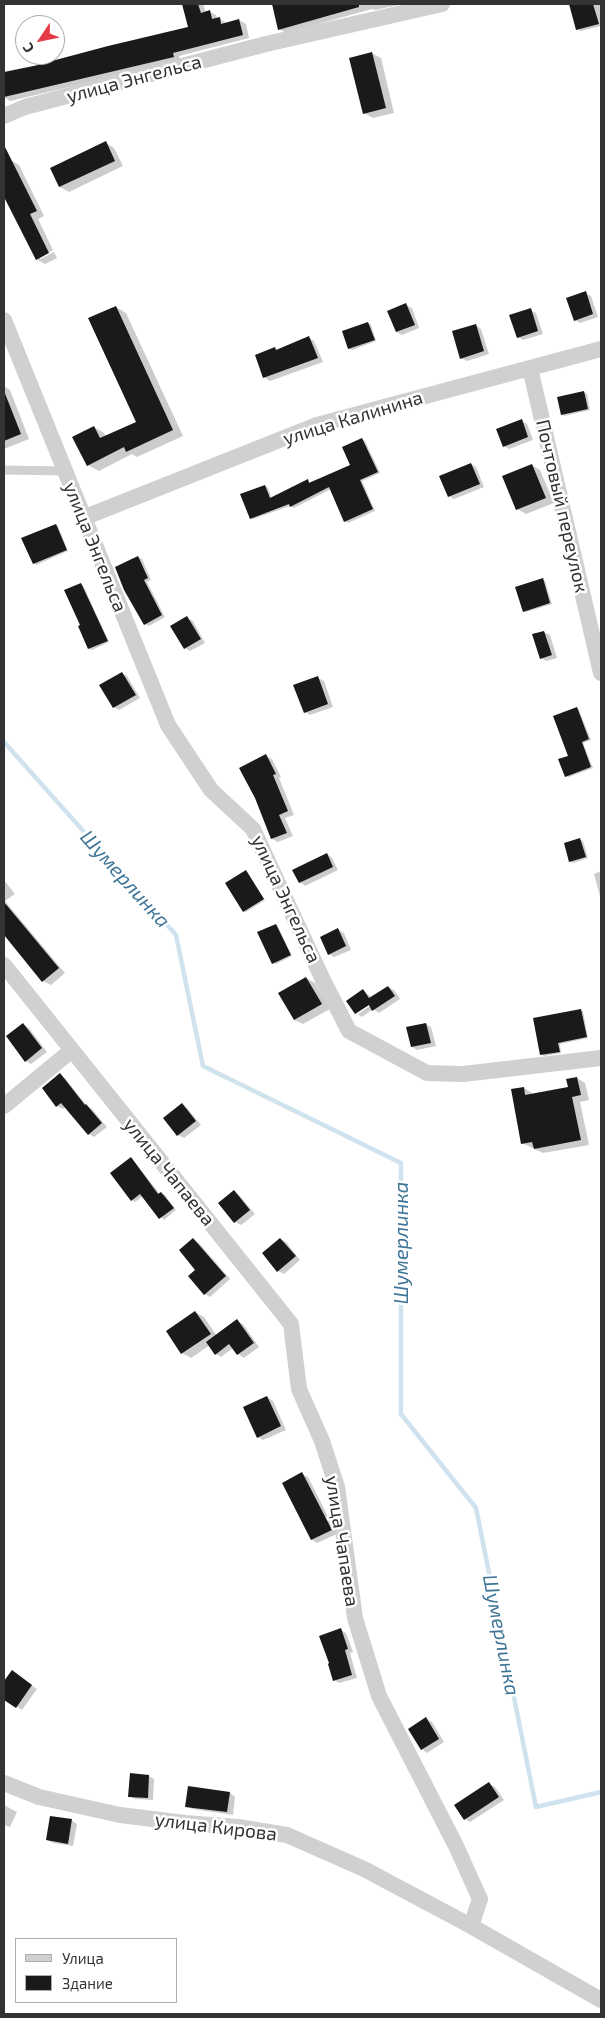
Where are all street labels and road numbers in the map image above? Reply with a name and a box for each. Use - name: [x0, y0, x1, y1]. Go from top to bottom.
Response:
- street label: улица Энгельса: [64, 50, 204, 108]
- street label: улица Калинина: [280, 386, 426, 450]
- street label: Почтовый переулок: [531, 417, 593, 595]
- street label: улица Энгельса: [58, 479, 132, 615]
- street label: улица Энгельса: [246, 831, 326, 967]
- street label: улица Чапаева: [118, 1113, 220, 1231]
- street label: улица Чапаева: [320, 1474, 364, 1608]
- street label: улица Кирова: [154, 1808, 278, 1846]

